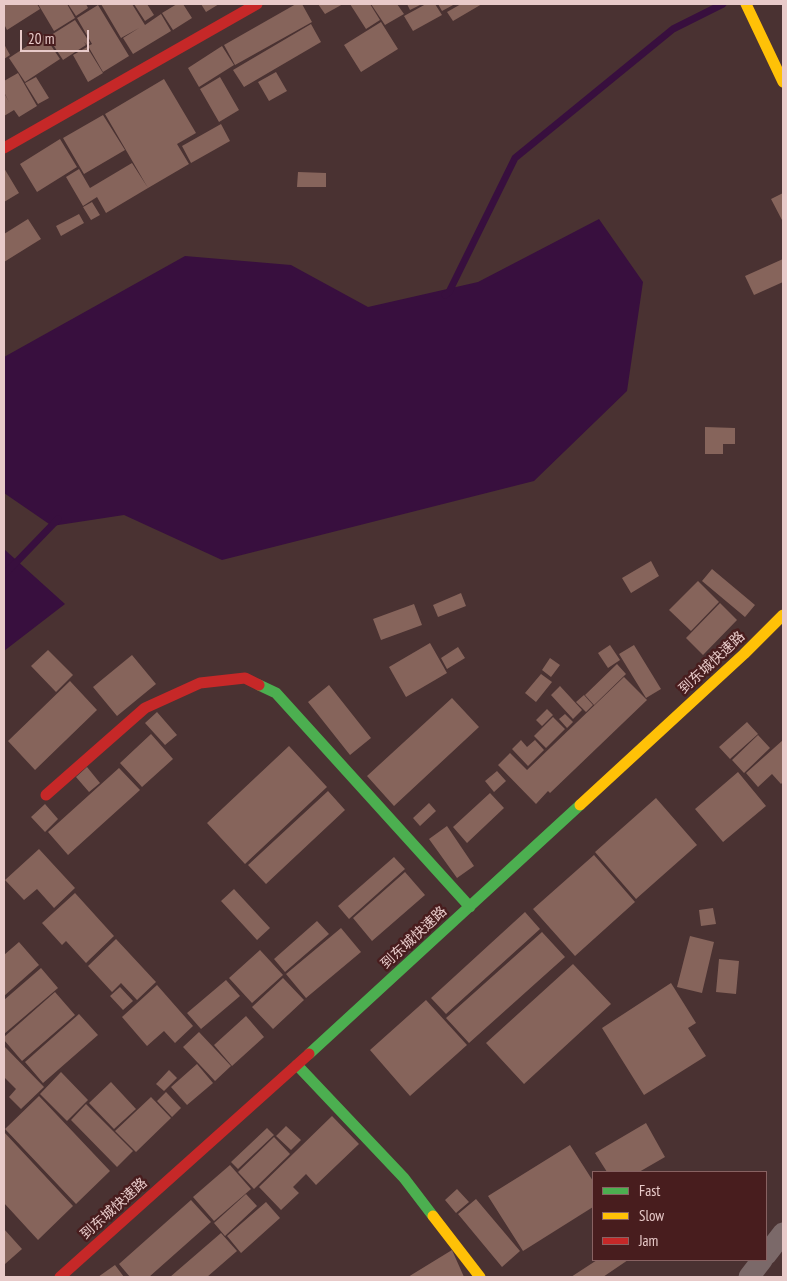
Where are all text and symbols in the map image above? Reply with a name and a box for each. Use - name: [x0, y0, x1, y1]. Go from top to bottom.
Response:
- scale bar: [22, 20, 91, 52]
- text: 20 m: [28, 29, 54, 48]
- street label: 到东城快速路: [676, 628, 748, 698]
- street label: 到东城快速路: [378, 903, 450, 973]
- legend: [592, 1171, 767, 1261]
- street label: 到东城快速路: [77, 1175, 151, 1243]
- text: Fast: [639, 1181, 660, 1200]
- text: Slow: [639, 1206, 664, 1225]
- text: Jam: [639, 1231, 658, 1250]

